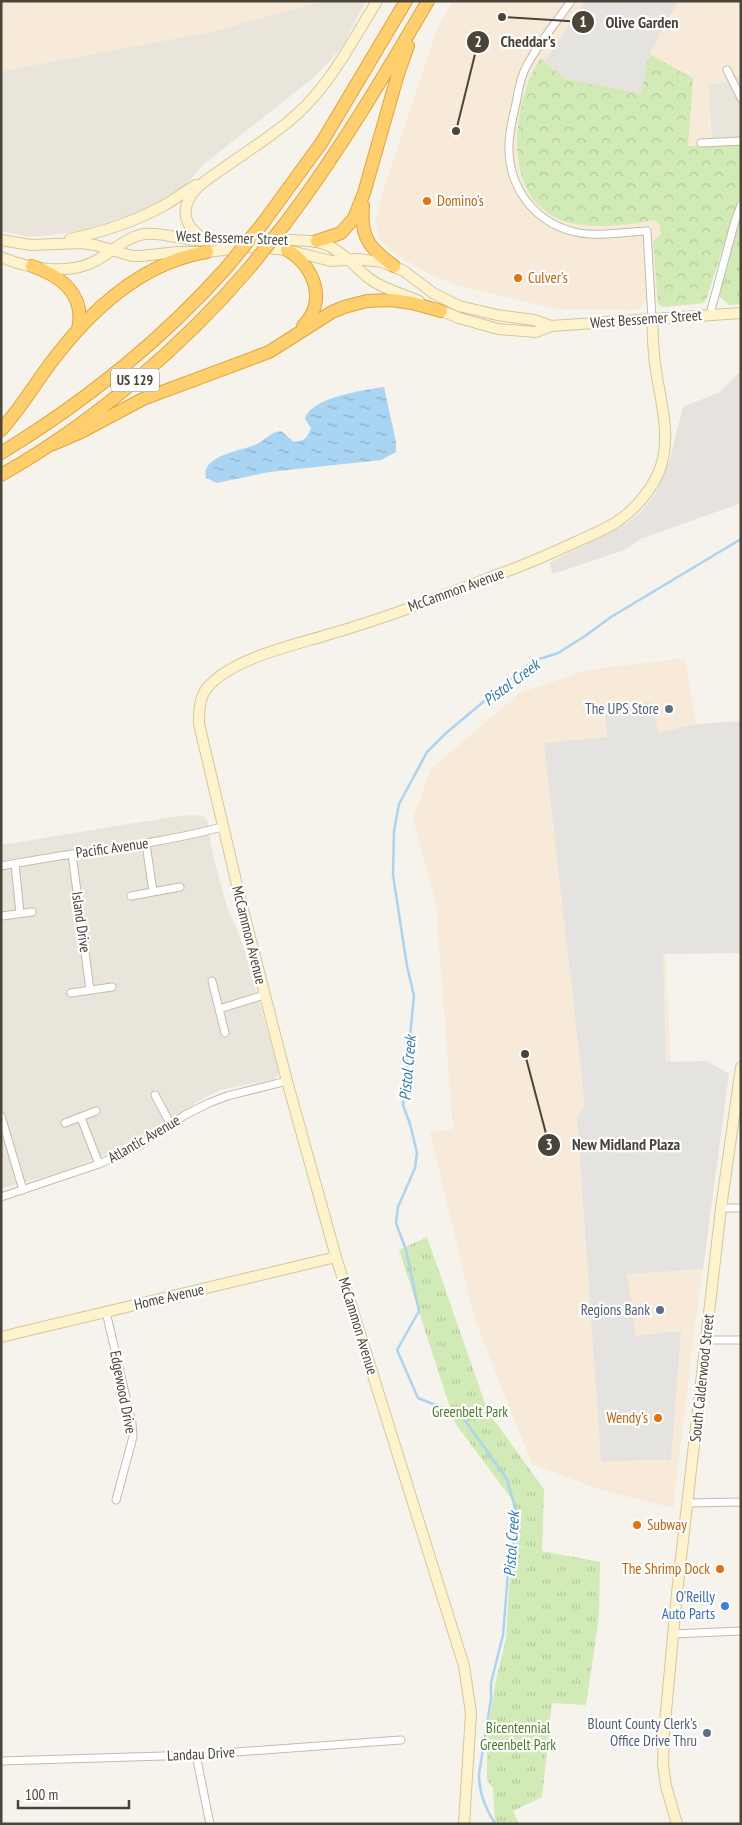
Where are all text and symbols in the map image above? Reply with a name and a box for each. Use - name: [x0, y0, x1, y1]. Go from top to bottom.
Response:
- callout: Olive Garden: [571, 7, 689, 38]
- text: 1: [579, 12, 587, 31]
- text: Olive Garden: [605, 12, 679, 32]
- callout: Cheddar's: [466, 26, 566, 57]
- text: Cheddar's: [501, 31, 556, 51]
- text: 2: [474, 32, 482, 51]
- place label: Domino's: [437, 191, 484, 210]
- marker: Domino's: [421, 195, 433, 207]
- street label: West Bessemer Street: [176, 226, 288, 249]
- place label: Culver's: [528, 268, 568, 287]
- marker: Culver's: [512, 272, 524, 284]
- street label: West Bessemer Street: [589, 305, 702, 332]
- road number: US 129: [111, 368, 159, 392]
- street label: McCammon Avenue: [405, 563, 506, 616]
- water label: Pistol Creek: [479, 653, 544, 710]
- place label: The UPS Store: [585, 699, 659, 718]
- marker: The UPS Store: [663, 703, 675, 715]
- street label: Pacific Avenue: [74, 833, 150, 862]
- street label: McCammon Avenue: [228, 884, 271, 986]
- street label: Island Drive: [68, 890, 95, 954]
- water label: Pistol Creek: [394, 1033, 420, 1101]
- street label: Atlantic Avenue: [104, 1110, 183, 1167]
- callout: New Midland Plaza: [537, 1129, 690, 1160]
- text: New Midland Plaza: [572, 1134, 681, 1154]
- text: 3: [545, 1135, 553, 1154]
- street label: McCammon Avenue: [335, 1275, 382, 1377]
- street label: Home Avenue: [132, 1279, 206, 1314]
- place label: Regions Bank: [581, 1300, 650, 1319]
- marker: Regions Bank: [654, 1304, 666, 1316]
- street label: South Calderwood Street: [685, 1313, 718, 1443]
- street label: Edgewood Drive: [106, 1349, 141, 1435]
- park label: Greenbelt Park: [432, 1402, 508, 1421]
- place label: Wendy's: [607, 1408, 648, 1427]
- marker: Wendy's: [652, 1412, 664, 1424]
- water label: Pistol Creek: [499, 1509, 523, 1577]
- place label: Subway: [647, 1515, 687, 1534]
- marker: Subway: [631, 1519, 643, 1531]
- place label: The Shrimp Dock: [622, 1559, 710, 1578]
- marker: The Shrimp Dock: [714, 1563, 726, 1575]
- place label: O'Reilly Auto Parts: [662, 1587, 715, 1623]
- marker: O'Reilly Auto Parts: [719, 1600, 731, 1612]
- place label: Blount County Clerk's Office Drive Thru: [588, 1714, 697, 1750]
- park label: Bicentennial Greenbelt Park: [480, 1718, 556, 1754]
- marker: Blount County Clerk's Office Drive Thru: [701, 1727, 713, 1739]
- street label: Landau Drive: [166, 1742, 235, 1765]
- scale bar: [18, 1778, 129, 1810]
- text: 100 m: [25, 1785, 58, 1804]

